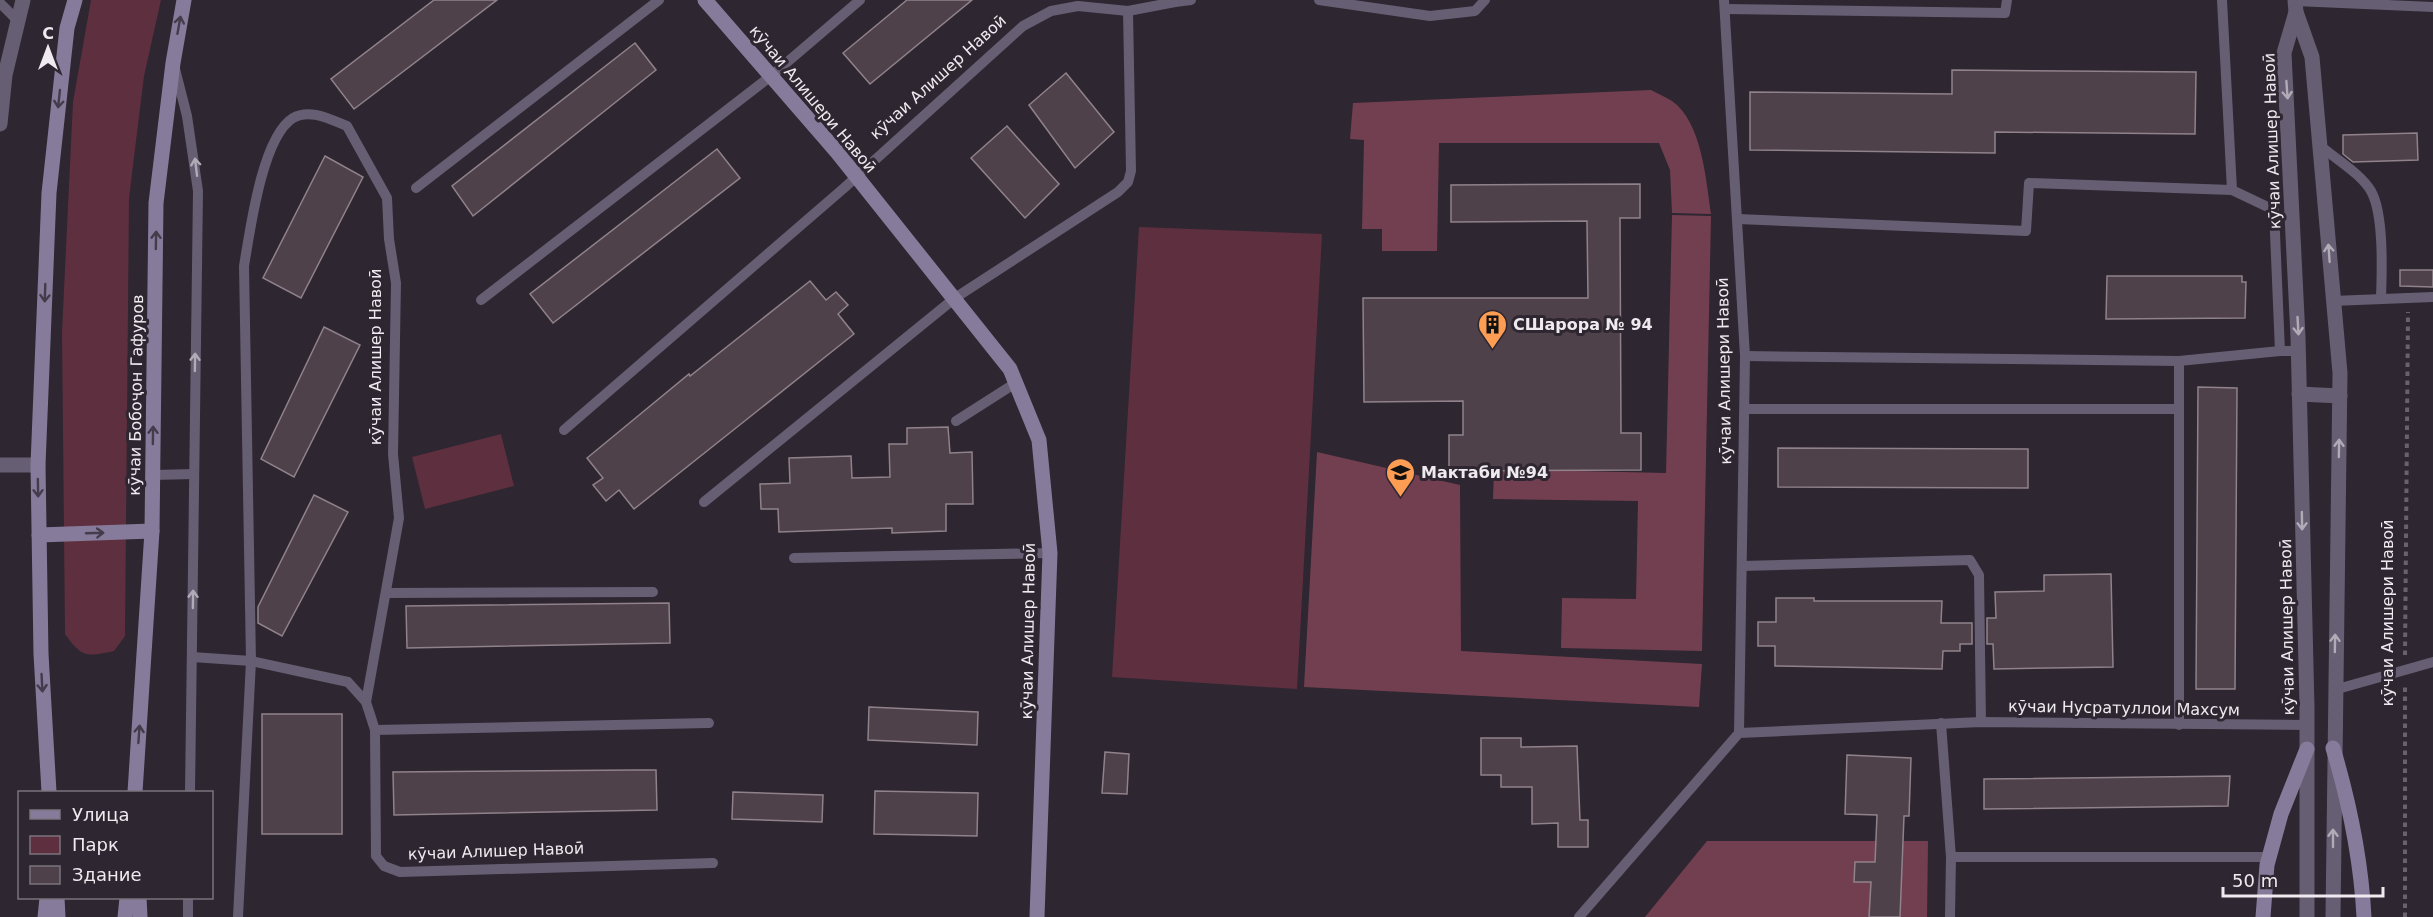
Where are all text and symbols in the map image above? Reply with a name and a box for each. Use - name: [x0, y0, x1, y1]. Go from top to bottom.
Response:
- street label: кӯчаи Алишер Навоӣ: [866, 11, 1010, 143]
- one-way arrow: [174, 16, 185, 35]
- north arrow: [18, 18, 78, 78]
- street label: кӯчаи Алишери Навоӣ: [746, 21, 880, 177]
- text: С: [42, 24, 54, 43]
- street label: кӯчаи Алишер Навоӣ: [2259, 52, 2285, 230]
- one-way arrow: [2281, 79, 2292, 99]
- one-way arrow: [54, 89, 65, 109]
- one-way arrow: [190, 157, 201, 177]
- one-way arrow: [150, 230, 161, 250]
- one-way arrow: [2323, 244, 2334, 264]
- street label: кӯчаи Алишер Навоӣ: [366, 269, 385, 445]
- street label: кӯчаи Алишери Навоӣ: [1713, 277, 1735, 465]
- one-way arrow: [40, 283, 51, 303]
- street label: кӯчаи Бобоҷон Гафуров: [125, 294, 147, 496]
- building icon: СШарора № 94: [1476, 308, 1508, 350]
- place label: СШарора № 94: [1513, 315, 1653, 334]
- one-way arrow: [2292, 316, 2303, 336]
- one-way arrow: [189, 352, 201, 372]
- one-way arrow: [147, 425, 159, 445]
- one-way arrow: [2333, 438, 2345, 458]
- school or university icon: Мактаби №94: [1384, 456, 1416, 498]
- place label: Мактаби №94: [1421, 463, 1548, 482]
- one-way arrow: [32, 478, 44, 498]
- one-way arrow: [2296, 511, 2308, 531]
- street label: кӯчаи Алишери Навоӣ: [2378, 519, 2397, 707]
- one-way arrow: [85, 527, 105, 539]
- street label: кӯчаи Алишер Навоӣ: [2276, 539, 2298, 715]
- street label: кӯчаи Алишер Навоӣ: [1017, 543, 1039, 719]
- one-way arrow: [187, 589, 199, 609]
- one-way arrow: [2329, 633, 2341, 653]
- one-way arrow: [37, 673, 48, 693]
- street label: кӯчаи Нусратуллои Махсум: [2008, 696, 2240, 720]
- one-way arrow: [133, 725, 144, 745]
- legend: [18, 791, 213, 899]
- text: Улица: [72, 804, 129, 825]
- one-way arrow: [2327, 828, 2339, 848]
- text: Парк: [72, 834, 119, 855]
- street label: кӯчаи Алишер Навоӣ: [407, 838, 585, 864]
- scale bar: [2223, 860, 2384, 898]
- text: Здание: [72, 864, 142, 885]
- text: 50 m: [2232, 870, 2278, 891]

